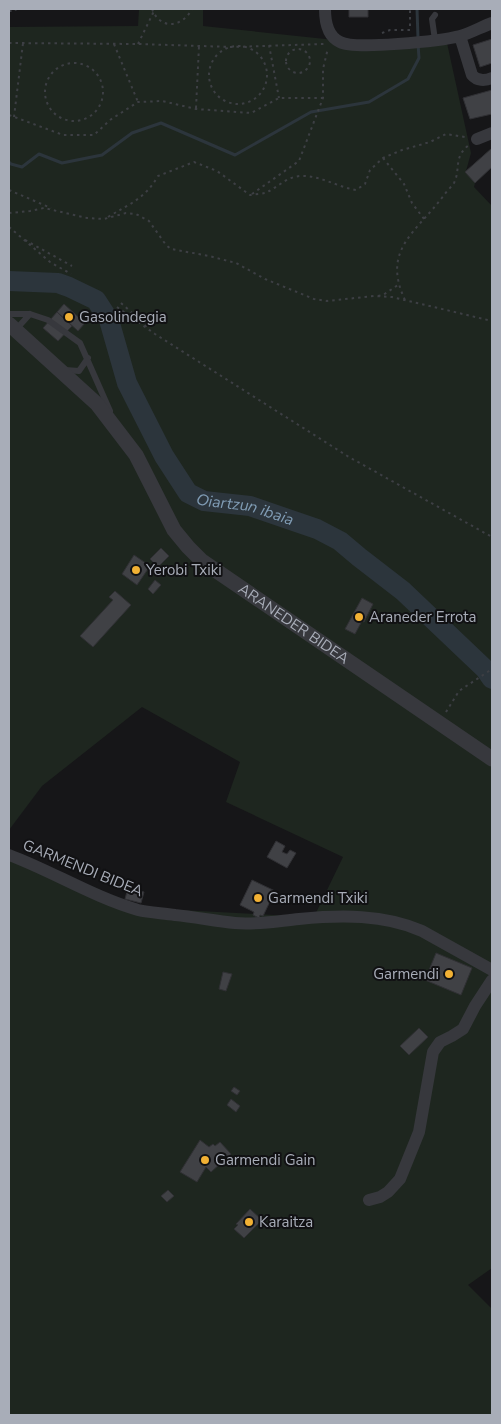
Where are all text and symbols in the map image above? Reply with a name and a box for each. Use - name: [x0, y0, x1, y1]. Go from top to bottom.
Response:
- place label: Gasolindegia: [79, 307, 167, 327]
- marker: Gasolindegia: [63, 311, 75, 323]
- water label: Oiartzun ibaia: [192, 488, 297, 531]
- place label: Yerobi Txiki: [145, 560, 222, 580]
- marker: Yerobi Txiki: [130, 564, 142, 576]
- street label: ARANEDER BIDEA: [234, 579, 353, 669]
- place label: Araneder Errota: [369, 607, 477, 627]
- marker: Araneder Errota: [353, 611, 365, 623]
- street label: GARMENDI BIDEA: [20, 835, 146, 901]
- place label: Garmendi Txiki: [268, 888, 368, 908]
- marker: Garmendi Txiki: [252, 892, 264, 904]
- place label: Garmendi: [373, 964, 439, 984]
- marker: Garmendi: [443, 968, 455, 980]
- place label: Garmendi Gain: [215, 1150, 315, 1170]
- marker: Garmendi Gain: [199, 1154, 211, 1166]
- place label: Karaitza: [259, 1212, 313, 1232]
- marker: Karaitza: [243, 1216, 255, 1228]

